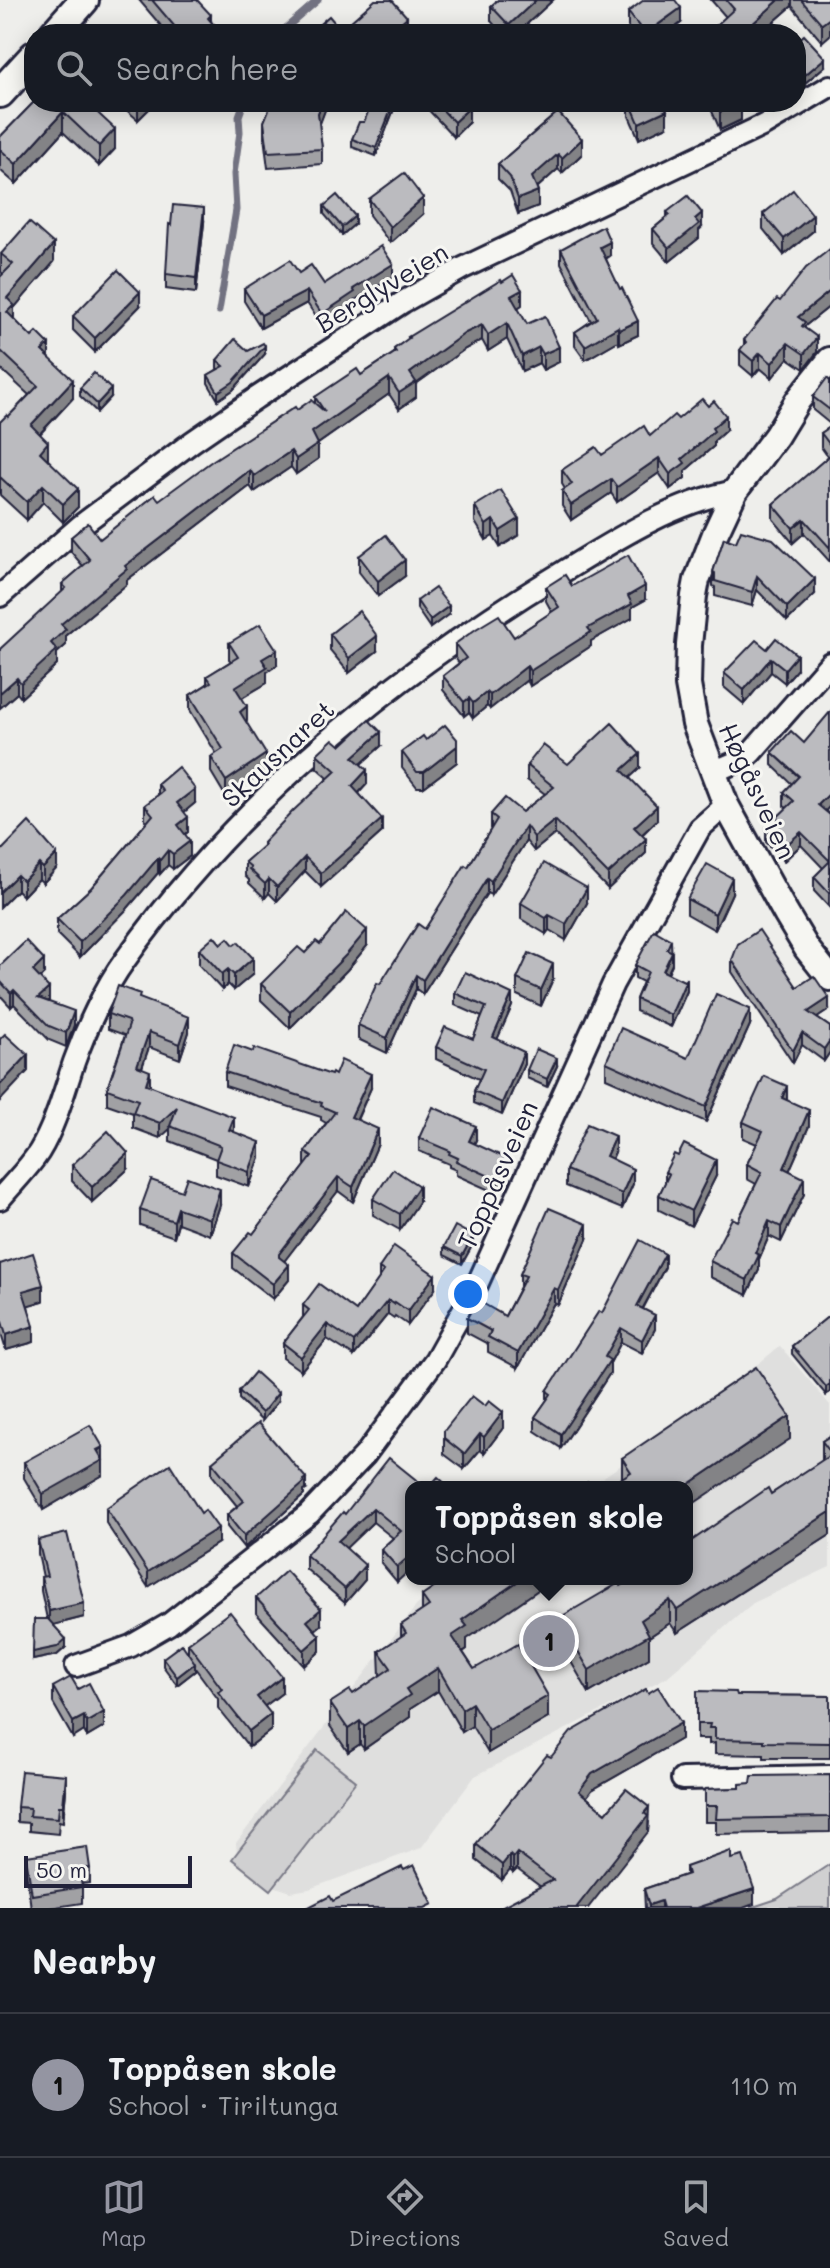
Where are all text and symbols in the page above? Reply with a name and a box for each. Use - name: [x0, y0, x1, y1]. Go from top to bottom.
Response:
- search box: [24, 24, 806, 112]
- icon: search: [52, 46, 96, 90]
- text: Search here: [116, 48, 299, 88]
- street label: Berglyveien: [309, 234, 454, 340]
- street label: Skausnaret: [214, 692, 341, 814]
- street label: Høgåsveien: [712, 717, 804, 864]
- street label: Toppåsveien: [449, 1095, 545, 1254]
- your location: [448, 1274, 488, 1314]
- popup: [405, 1481, 693, 1585]
- text: Toppåsen skole: [435, 1496, 663, 1536]
- text: School: [435, 1536, 517, 1570]
- pin: 1: [523, 1611, 575, 1671]
- scale bar: [24, 1852, 192, 1888]
- text: 50 m: [36, 1855, 87, 1884]
- text: Nearby: [32, 1938, 157, 1983]
- text: Toppåsen skole: [108, 2048, 337, 2088]
- text: 1: [52, 2068, 64, 2102]
- text: 110 m: [730, 2068, 798, 2102]
- text: School · Tiriltunga: [108, 2088, 339, 2122]
- tab: Map: [101, 2175, 146, 2252]
- tab: Directions: [349, 2175, 461, 2252]
- tab: Saved: [663, 2175, 729, 2252]

